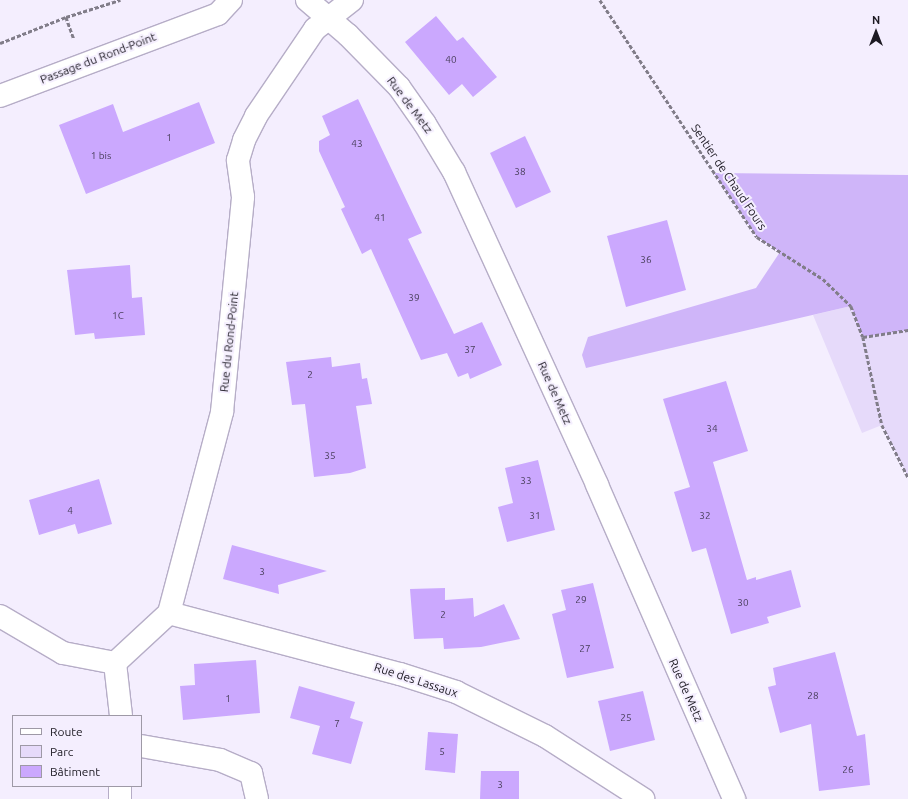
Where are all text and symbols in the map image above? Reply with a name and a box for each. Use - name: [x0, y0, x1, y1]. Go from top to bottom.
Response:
- north arrow: [856, 12, 896, 52]
- text: N: [872, 14, 880, 26]
- street label: Passage du Rond-Point: [38, 29, 158, 87]
- house number: 40: [445, 54, 457, 66]
- street label: Rue de Metz: [384, 74, 436, 136]
- street label: Sentier de Chaud Fours: [688, 121, 770, 233]
- house number: 1: [166, 132, 172, 144]
- house number: 43: [351, 138, 363, 150]
- house number: 1 bis: [91, 150, 111, 162]
- house number: 38: [514, 166, 526, 178]
- house number: 41: [374, 212, 386, 224]
- house number: 36: [640, 254, 652, 266]
- street label: Rue du Rond-Point: [217, 291, 241, 393]
- house number: 39: [408, 292, 420, 304]
- house number: 1C: [112, 310, 124, 322]
- house number: 37: [464, 344, 476, 356]
- street label: Rue de Metz: [535, 359, 575, 427]
- house number: 2: [307, 369, 313, 381]
- house number: 34: [706, 423, 718, 435]
- house number: 35: [324, 450, 336, 462]
- house number: 33: [520, 475, 532, 487]
- house number: 4: [67, 505, 73, 517]
- house number: 31: [529, 510, 541, 522]
- house number: 32: [699, 510, 711, 522]
- house number: 3: [259, 566, 265, 578]
- house number: 29: [575, 594, 587, 606]
- house number: 30: [737, 597, 749, 609]
- house number: 2: [440, 609, 446, 621]
- house number: 27: [579, 643, 591, 655]
- street label: Rue de Metz: [666, 656, 706, 724]
- street label: Rue des Lassaux: [372, 660, 460, 700]
- house number: 28: [807, 690, 819, 702]
- house number: 1: [225, 693, 231, 705]
- house number: 25: [620, 712, 632, 724]
- legend: [12, 715, 142, 787]
- house number: 7: [334, 718, 340, 730]
- text: Route: [50, 725, 83, 738]
- text: Parc: [50, 745, 73, 758]
- house number: 5: [439, 746, 445, 758]
- house number: 26: [842, 764, 854, 776]
- text: Bâtiment: [50, 765, 100, 778]
- house number: 3: [497, 779, 503, 791]

